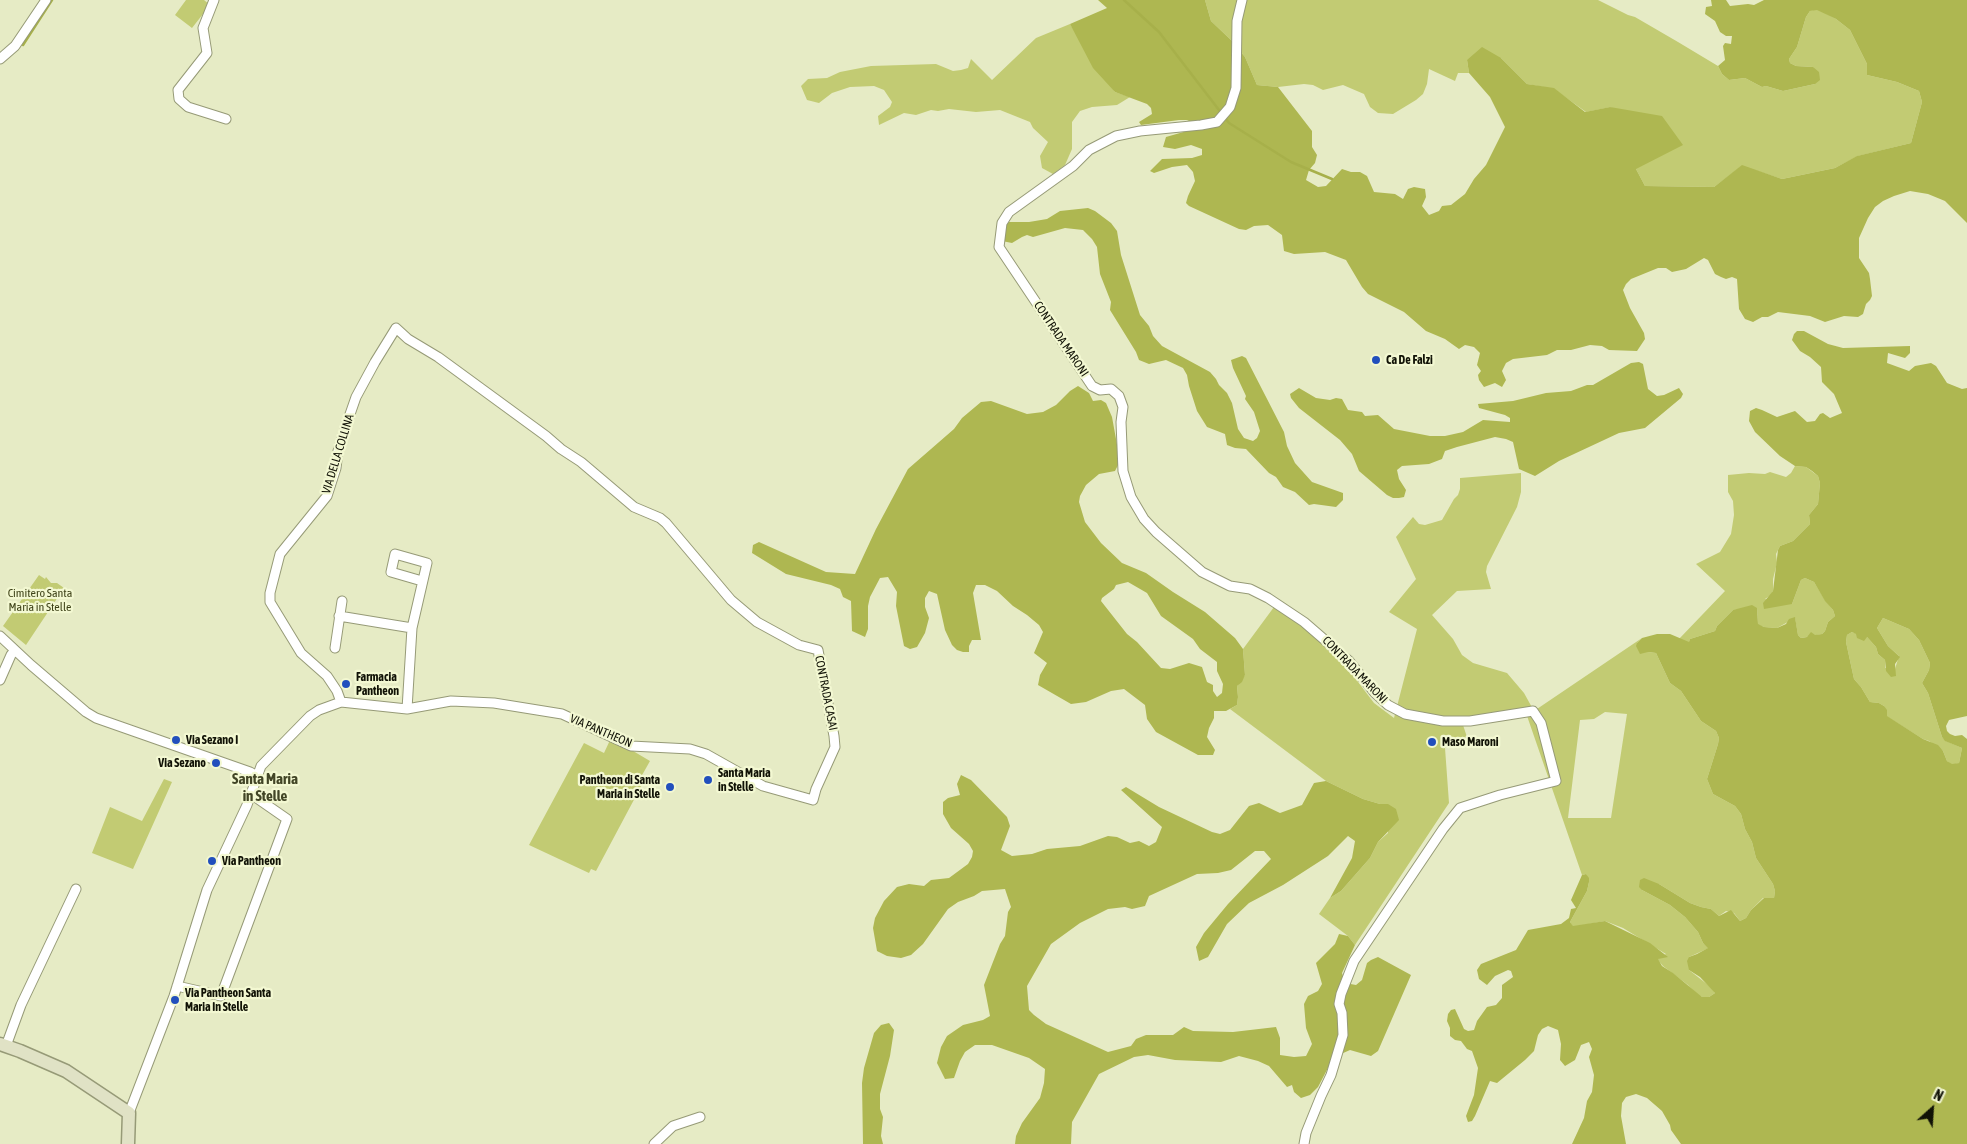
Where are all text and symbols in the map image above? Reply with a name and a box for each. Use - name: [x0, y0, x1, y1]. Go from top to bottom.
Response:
- street label: CONTRADA MARONI: [1031, 299, 1091, 379]
- place label: Ca De Falzi: [1386, 353, 1433, 367]
- marker: Ca De Falzi: [1370, 354, 1382, 366]
- street label: VIA DELLA COLLINA: [319, 412, 357, 496]
- park label: Cimitero Santa Maria in Stelle: [8, 586, 72, 614]
- street label: CONTRADA MARONI: [1319, 633, 1391, 707]
- street label: CONTRADA CASAI: [812, 654, 840, 732]
- place label: Farmacia Pantheon: [356, 670, 399, 698]
- marker: Farmacia Pantheon: [340, 678, 352, 690]
- street label: VIA PANTHEON: [568, 711, 634, 751]
- place label: Via Sezano I: [186, 733, 238, 747]
- marker: Via Sezano I: [170, 734, 182, 746]
- place label: Maso Maroni: [1442, 735, 1499, 749]
- marker: Maso Maroni: [1426, 736, 1438, 748]
- place label: Via Sezano: [158, 756, 206, 770]
- marker: Via Sezano: [210, 757, 222, 769]
- place label: Santa Maria in Stelle: [718, 766, 771, 794]
- district label: Santa Maria in Stelle: [232, 770, 298, 805]
- place label: Pantheon di Santa Maria in Stelle: [580, 773, 660, 801]
- marker: Santa Maria in Stelle: [702, 774, 714, 786]
- marker: Pantheon di Santa Maria in Stelle: [664, 781, 676, 793]
- place label: Via Pantheon: [222, 854, 281, 868]
- marker: Via Pantheon: [206, 855, 218, 867]
- place label: Via Pantheon Santa Maria In Stelle: [185, 986, 271, 1014]
- marker: Via Pantheon Santa Maria In Stelle: [169, 994, 181, 1006]
- north arrow: [1907, 1084, 1957, 1134]
- text: N: [1931, 1087, 1946, 1105]

